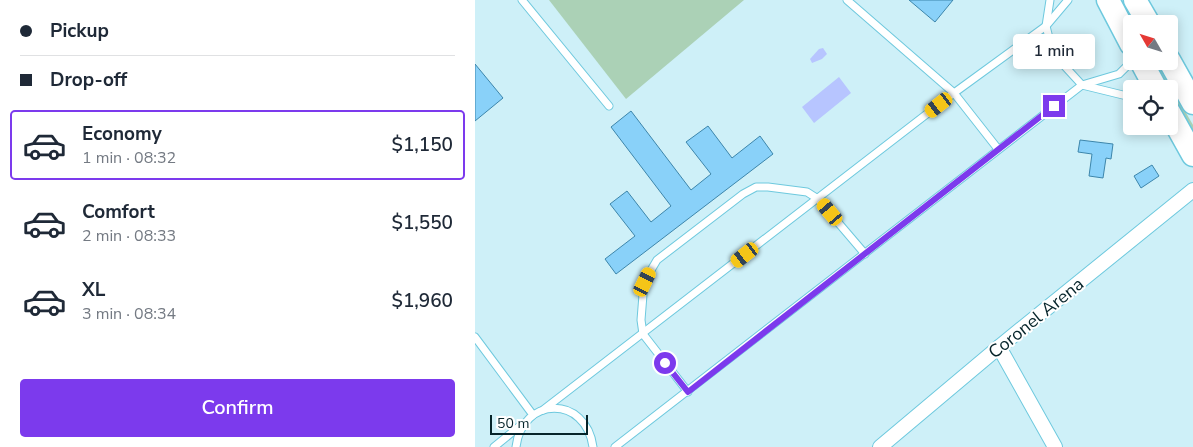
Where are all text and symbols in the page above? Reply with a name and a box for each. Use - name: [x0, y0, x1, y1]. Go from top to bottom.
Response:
- north arrow: [1123, 15, 1177, 70]
- map controls: [1123, 15, 1178, 135]
- text: Pickup: [50, 18, 109, 44]
- callout: 1 min: [1013, 34, 1095, 68]
- text: 1 min: [1034, 40, 1074, 62]
- text: Drop-off: [50, 67, 127, 93]
- button: locate: [1123, 80, 1178, 135]
- car: [922, 90, 955, 120]
- route end: [1043, 95, 1065, 117]
- text: Economy: [82, 121, 162, 147]
- icon: car: [22, 123, 67, 168]
- text: $1,150: [391, 132, 453, 158]
- text: 1 min · 08:32: [82, 147, 176, 169]
- car: [814, 196, 845, 228]
- text: Comfort: [82, 199, 155, 225]
- icon: car: [22, 201, 67, 246]
- text: $1,550: [391, 210, 453, 236]
- text: 2 min · 08:33: [82, 225, 176, 247]
- car: [728, 240, 761, 270]
- car: [631, 265, 658, 299]
- street label: Coronel Arena: [983, 272, 1089, 364]
- text: XL: [82, 277, 105, 303]
- icon: car: [22, 279, 67, 324]
- text: $1,960: [391, 288, 453, 314]
- text: 3 min · 08:34: [82, 303, 176, 325]
- route start: [654, 352, 676, 374]
- button: Confirm: [20, 379, 455, 437]
- scale bar: [490, 412, 587, 435]
- text: 50 m: [497, 414, 529, 433]

